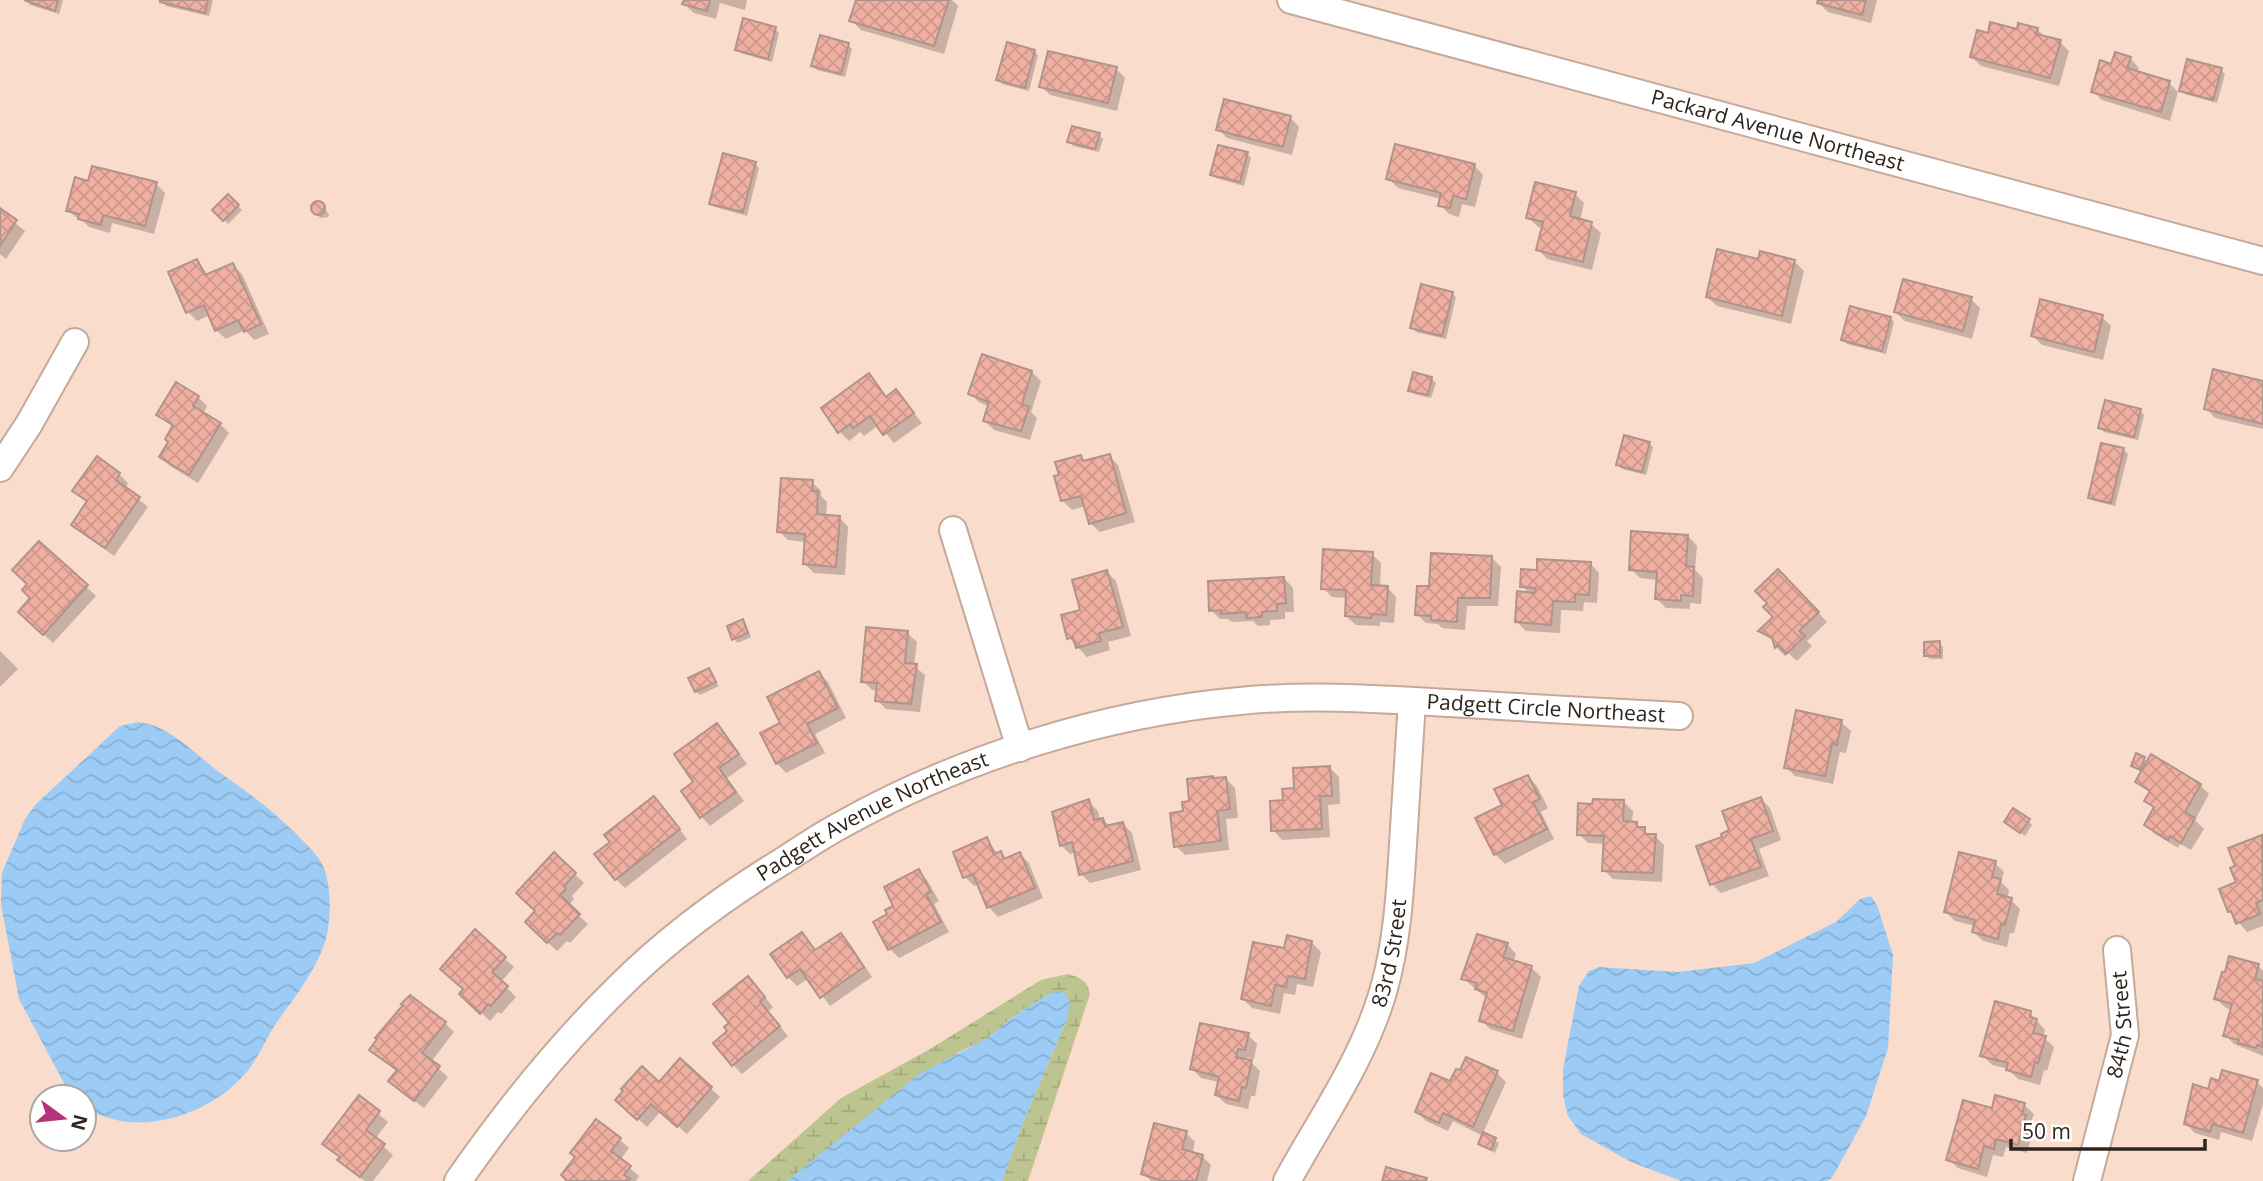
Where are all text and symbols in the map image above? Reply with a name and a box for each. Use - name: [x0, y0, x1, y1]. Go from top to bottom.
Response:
- street label: Packard Avenue Northeast: [1648, 82, 1908, 177]
- street label: Padgett Circle Northeast: [1426, 687, 1666, 728]
- street label: Padgett Avenue Northeast: [751, 744, 992, 887]
- street label: 83rd Street: [1364, 898, 1412, 1011]
- street label: 84th Street: [2099, 970, 2138, 1081]
- north arrow: [28, 1083, 98, 1153]
- scale bar: [2011, 1108, 2205, 1152]
- text: N: [65, 1112, 94, 1133]
- text: 50 m: [2022, 1117, 2071, 1145]

